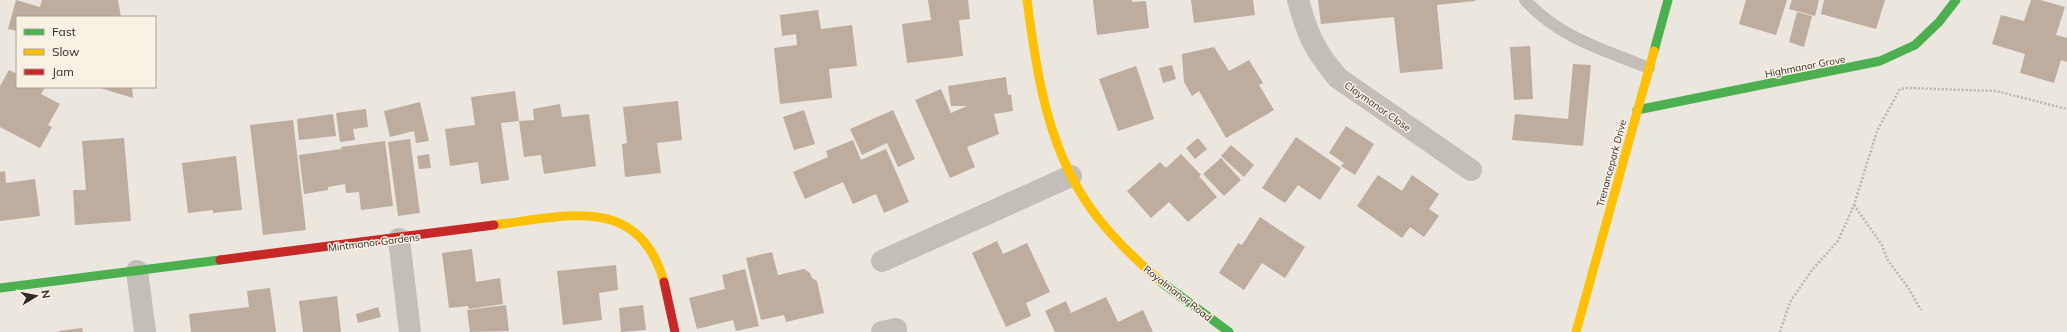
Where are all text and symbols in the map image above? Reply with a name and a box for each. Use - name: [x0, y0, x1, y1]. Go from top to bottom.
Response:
- legend: [16, 16, 156, 88]
- text: Fast: [52, 24, 76, 39]
- text: Slow: [52, 44, 80, 59]
- street label: Highmanor Grove: [1764, 52, 1846, 81]
- text: Jam: [52, 64, 74, 79]
- street label: Claymanor Close: [1342, 79, 1414, 134]
- street label: Trenancepark Drive: [1594, 118, 1629, 208]
- street label: Mintmanor Gardens: [328, 230, 421, 255]
- street label: Royalmanor Road: [1141, 263, 1214, 324]
- north arrow: [16, 276, 56, 316]
- text: N: [38, 289, 53, 300]

